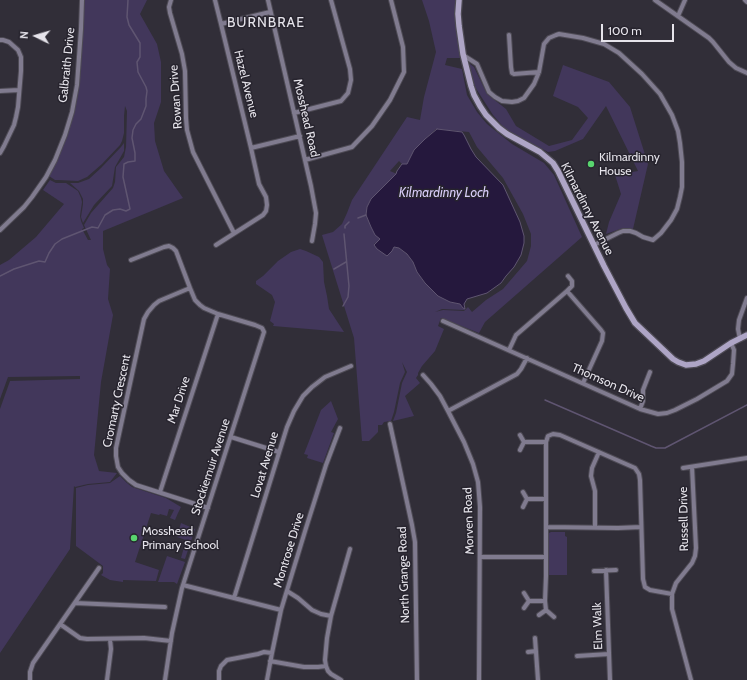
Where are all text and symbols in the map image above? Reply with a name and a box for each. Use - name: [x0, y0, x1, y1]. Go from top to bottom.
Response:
- district label: BURNBRAE: [227, 15, 305, 31]
- north arrow: [16, 16, 56, 56]
- scale bar: [603, 16, 676, 42]
- text: 100 m: [608, 23, 642, 38]
- street label: Galbraith Drive: [56, 27, 78, 103]
- text: N: [17, 30, 31, 39]
- street label: Hazel Avenue: [231, 49, 261, 119]
- street label: Rowan Drive: [167, 64, 185, 130]
- street label: Mosshead Road: [290, 77, 322, 159]
- place label: Kilmardinny House: [599, 150, 660, 178]
- marker: Kilmardinny House: [586, 159, 596, 169]
- street label: Kilmardinny Avenue: [558, 160, 616, 258]
- water label: Kilmardinny Loch: [399, 185, 489, 201]
- street label: Cromarty Crescent: [100, 353, 134, 449]
- street label: Thomson Drive: [570, 361, 646, 405]
- street label: Mar Drive: [165, 375, 193, 425]
- street label: Stockiemuir Avenue: [189, 417, 233, 517]
- street label: Lovat Avenue: [248, 430, 282, 500]
- street label: Morven Road: [461, 487, 477, 555]
- street label: Russell Drive: [676, 487, 692, 551]
- street label: Montrose Drive: [271, 511, 307, 589]
- place label: Mosshead Primary School: [142, 524, 219, 552]
- street label: North Grange Road: [395, 526, 413, 624]
- marker: Mosshead Primary School: [129, 533, 139, 543]
- street label: Elm Walk: [590, 602, 606, 650]

